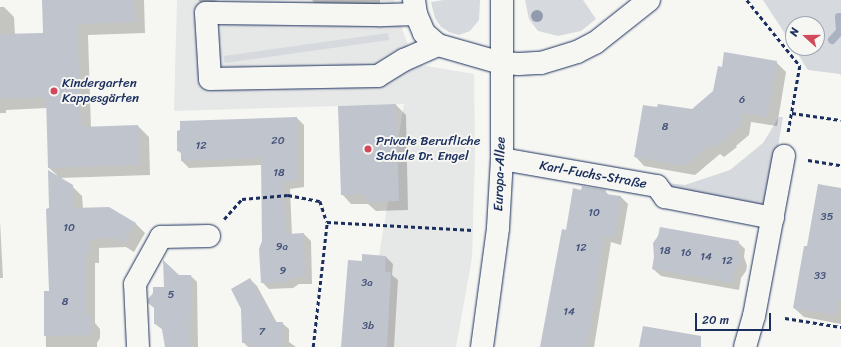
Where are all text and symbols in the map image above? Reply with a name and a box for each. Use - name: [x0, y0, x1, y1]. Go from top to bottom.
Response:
- north arrow: [785, 16, 825, 56]
- text: N: [784, 25, 804, 39]
- place label: Kindergarten Kappesgärten: [62, 76, 139, 107]
- marker: Kindergarten Kappesgärten: [49, 86, 59, 96]
- house number: 6: [739, 93, 745, 107]
- house number: 8: [662, 120, 668, 134]
- house number: 20: [271, 134, 285, 148]
- place label: Private Berufliche Schule Dr. Engel: [376, 134, 480, 165]
- street label: Europa-Allee: [491, 136, 509, 212]
- house number: 12: [195, 139, 207, 153]
- marker: Private Berufliche Schule Dr. Engel: [363, 144, 373, 154]
- street label: Karl-Fuchs-Straße: [538, 158, 648, 192]
- house number: 18: [273, 166, 285, 180]
- house number: 10: [588, 206, 600, 220]
- house number: 35: [821, 210, 833, 224]
- house number: 10: [63, 221, 75, 235]
- house number: 9a: [276, 240, 288, 254]
- house number: 12: [575, 241, 587, 255]
- house number: 18: [659, 244, 671, 258]
- house number: 16: [681, 246, 691, 260]
- house number: 14: [700, 250, 712, 264]
- house number: 12: [721, 254, 733, 268]
- house number: 9: [280, 264, 286, 278]
- house number: 33: [814, 269, 826, 283]
- house number: 3a: [361, 276, 373, 290]
- house number: 5: [168, 288, 174, 302]
- house number: 8: [62, 295, 68, 309]
- house number: 14: [563, 305, 575, 319]
- scale bar: [697, 305, 773, 331]
- text: 20 m: [702, 309, 729, 331]
- house number: 3b: [362, 319, 374, 333]
- house number: 7: [259, 325, 265, 339]

